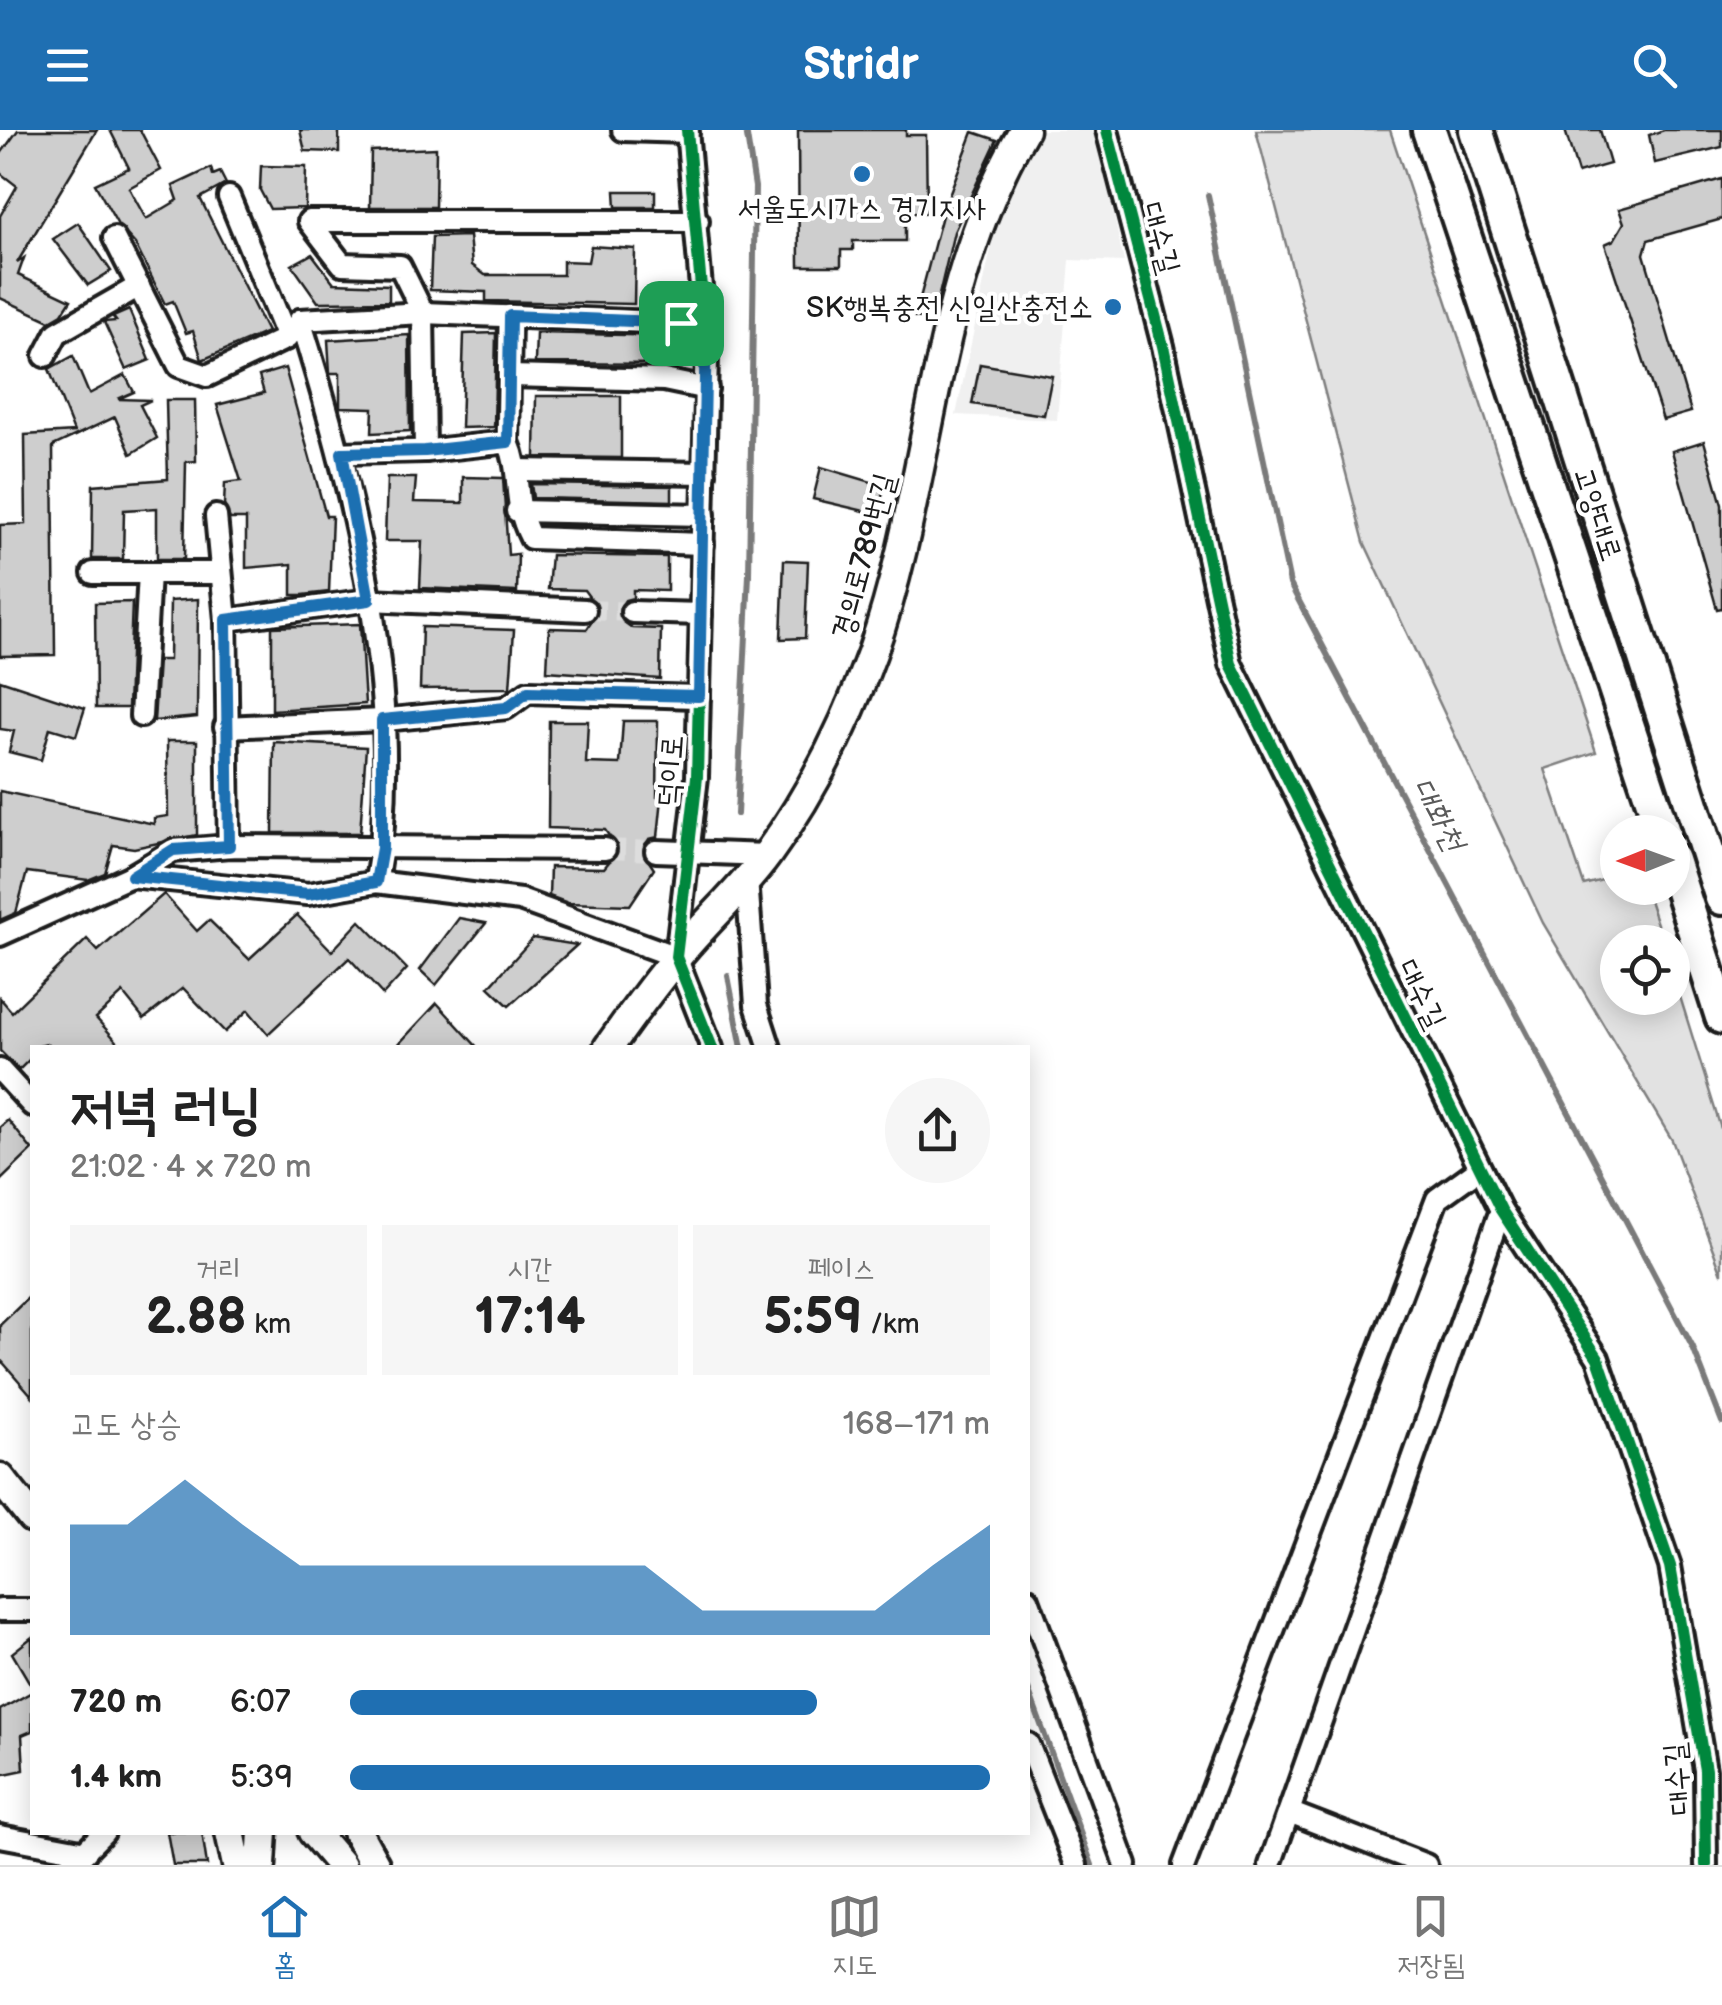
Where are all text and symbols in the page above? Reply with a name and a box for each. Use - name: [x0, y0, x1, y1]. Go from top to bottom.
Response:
- icon: menu: [40, 38, 95, 93]
- text: Stridr: [803, 38, 919, 93]
- icon: search: [1627, 38, 1682, 93]
- marker: 서울도시가스 경기지사: [851, 163, 873, 185]
- place label: 서울도시가스 경기지사: [737, 191, 987, 227]
- street label: 대수길: [1133, 199, 1187, 278]
- pin: [639, 281, 724, 366]
- place label: SK행복충전 신일산충전소: [806, 290, 1093, 326]
- icon: arrive: [654, 296, 709, 351]
- marker: SK행복충전 신일산충전소: [1102, 296, 1124, 318]
- street label: 고양대로: [1565, 463, 1629, 566]
- street label: 경의로789번길: [825, 469, 903, 643]
- street label: 덕이로: [651, 734, 691, 808]
- water label: 대화천: [1402, 771, 1475, 861]
- north arrow: [1600, 815, 1690, 905]
- map controls: [1600, 815, 1690, 1015]
- button: locate: [1600, 925, 1690, 1015]
- street label: 대수길: [1389, 954, 1453, 1035]
- text: 저녁 러닝: [70, 1077, 262, 1144]
- button: share: [885, 1078, 990, 1183]
- text: 21:02 · 4 × 720 m: [70, 1148, 312, 1187]
- text: 거리: [196, 1253, 241, 1286]
- text: 시간: [507, 1253, 553, 1286]
- text: 페이스: [808, 1253, 875, 1286]
- text: 2.88: [146, 1288, 247, 1348]
- text: 17:14: [474, 1288, 586, 1348]
- text: 5:59: [764, 1288, 863, 1348]
- text: km: [247, 1308, 291, 1341]
- text: /km: [863, 1308, 920, 1341]
- text: 168–171 m: [843, 1405, 990, 1444]
- text: 고도 상승: [70, 1406, 182, 1445]
- text: 720 m: [70, 1683, 162, 1722]
- text: 6:07: [230, 1683, 291, 1722]
- street label: 대수길: [1657, 1741, 1699, 1817]
- text: 1.4 km: [70, 1758, 162, 1797]
- text: 5:39: [230, 1758, 293, 1797]
- tab: 홈: [257, 1889, 312, 1984]
- tab: 지도: [827, 1889, 882, 1984]
- tab: 저장됨: [1397, 1889, 1465, 1984]

